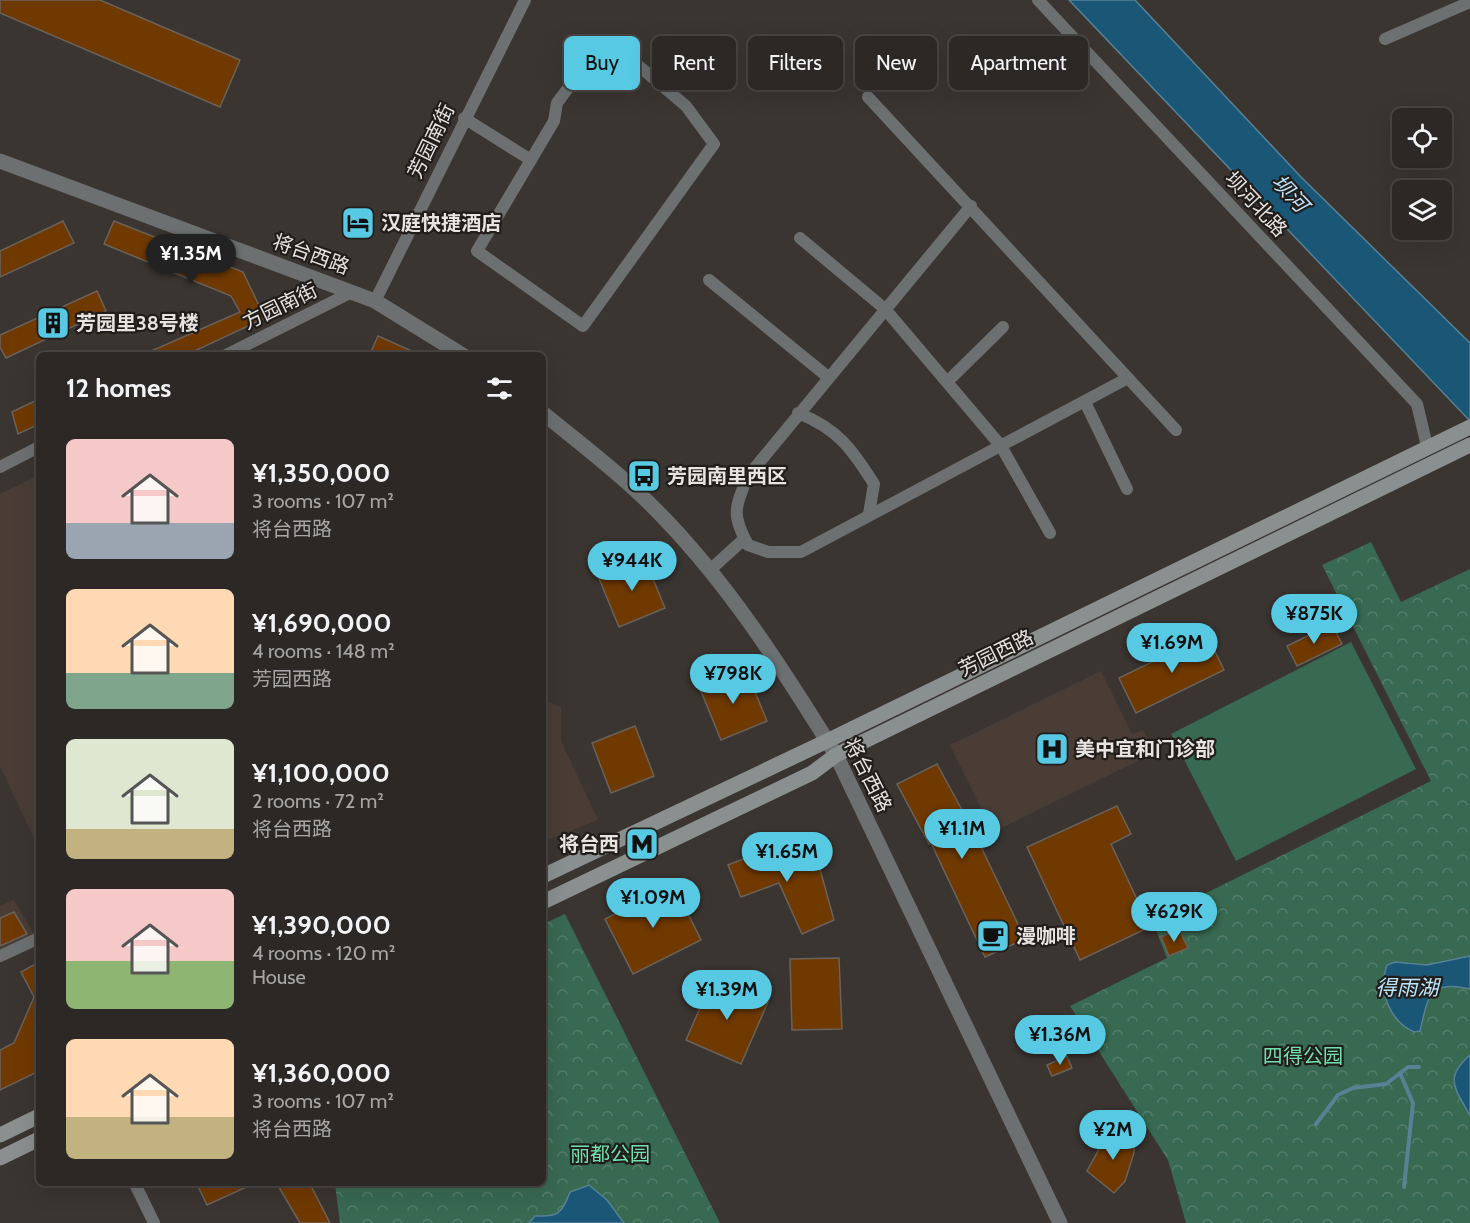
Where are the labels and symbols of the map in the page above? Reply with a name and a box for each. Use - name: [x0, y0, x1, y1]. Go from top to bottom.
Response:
- street label: 芳园南街: [403, 100, 459, 182]
- street label: 坝河北路: [1220, 167, 1292, 241]
- water label: 坝河: [1267, 169, 1316, 220]
- hotel icon: 汉庭快捷酒店: [340, 205, 376, 241]
- place label: 汉庭快捷酒店: [381, 211, 501, 235]
- street label: 将台西路: [269, 229, 353, 279]
- pin: ¥1.35M: [142, 234, 240, 285]
- street label: 方园南街: [239, 278, 321, 334]
- building icon: 芳园里38号楼: [35, 305, 71, 341]
- place label: 芳园里38号楼: [76, 311, 199, 335]
- bus stop icon: 芳园南里西区: [626, 458, 662, 494]
- place label: 芳园南里西区: [667, 464, 787, 488]
- pin: ¥944K: [590, 541, 674, 592]
- pin: ¥875K: [1272, 594, 1356, 645]
- pin: ¥1.69M: [1123, 623, 1221, 674]
- street label: 芳园西路: [955, 625, 1037, 681]
- pin: ¥798K: [691, 654, 775, 705]
- hospital icon: 美中宜和门诊部: [1034, 731, 1070, 767]
- street label: 将台西路: [839, 734, 897, 816]
- place label: 美中宜和门诊部: [1075, 737, 1215, 761]
- pin: ¥1.1M: [920, 809, 1004, 860]
- metro station icon: 将台西: [624, 826, 660, 862]
- place label: 将台西: [559, 832, 619, 856]
- pin: ¥1.65M: [738, 832, 836, 883]
- pin: ¥1.09M: [604, 878, 702, 929]
- pin: ¥629K: [1132, 892, 1216, 943]
- cafe icon: 漫咖啡: [975, 918, 1011, 954]
- place label: 漫咖啡: [1016, 924, 1076, 948]
- pin: ¥1.39M: [678, 970, 776, 1021]
- water label: 得雨湖: [1376, 975, 1441, 1000]
- pin: ¥1.36M: [1011, 1015, 1109, 1066]
- park label: 四得公园: [1263, 1044, 1343, 1068]
- pin: ¥2M: [1084, 1110, 1142, 1161]
- park label: 丽都公园: [570, 1142, 650, 1166]

